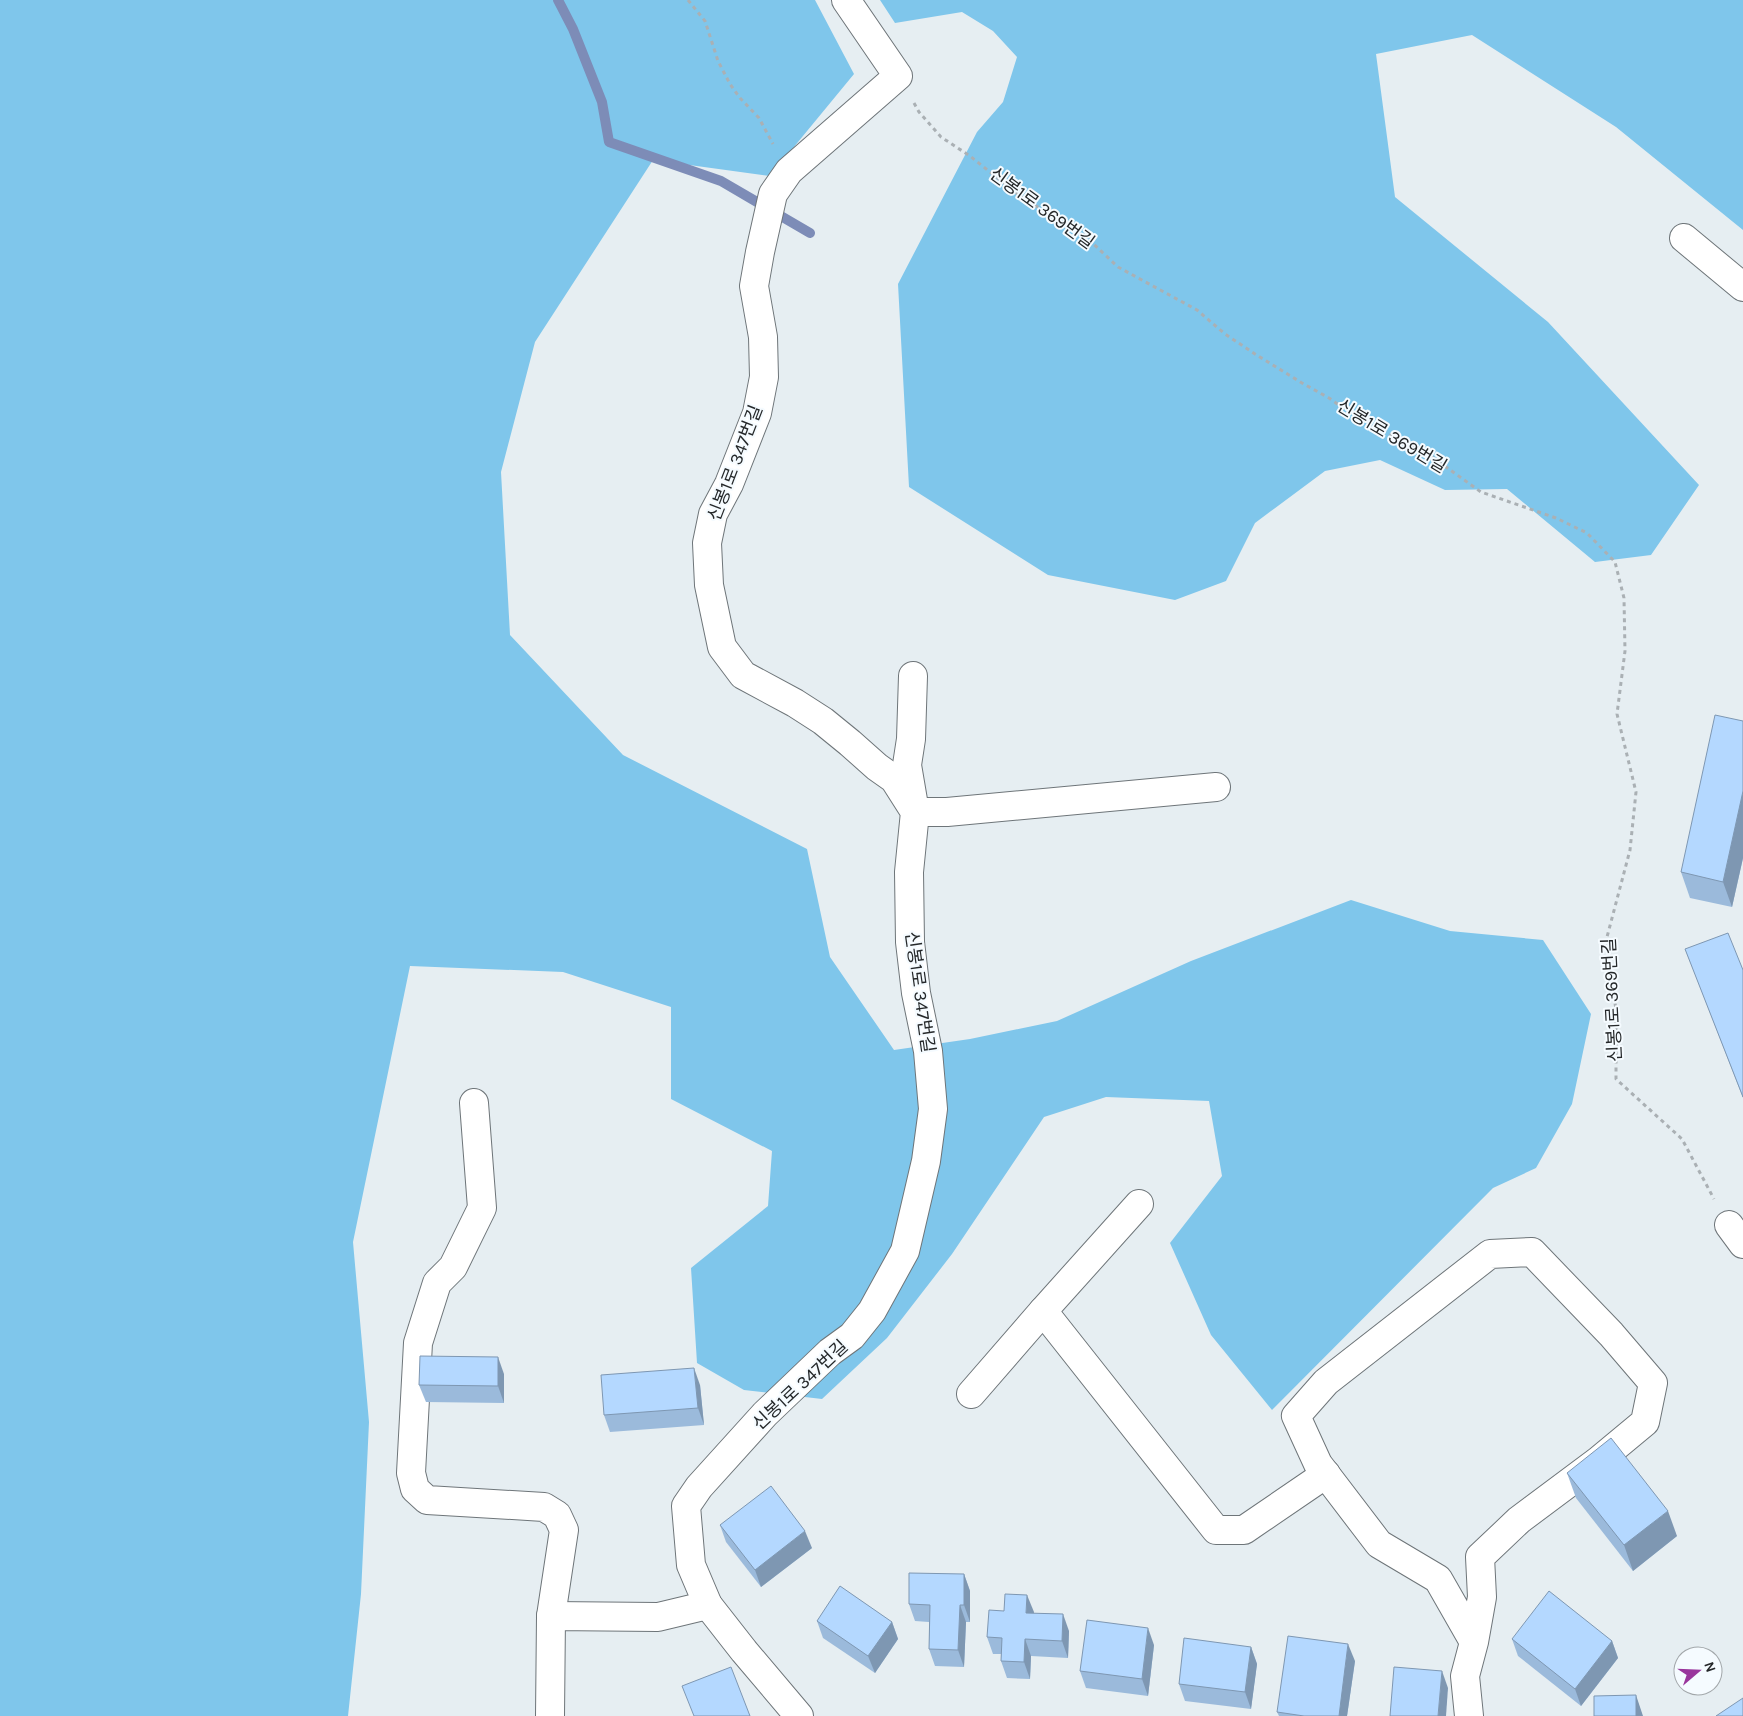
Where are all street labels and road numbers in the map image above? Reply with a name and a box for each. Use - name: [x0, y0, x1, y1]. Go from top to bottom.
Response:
- street label: 신봉1로 369번길: [985, 163, 1099, 253]
- street label: 신봉1로 369번길: [1333, 395, 1451, 477]
- street label: 신봉1로 347번길: [703, 402, 767, 524]
- street label: 신봉1로 347번길: [901, 930, 939, 1054]
- street label: 신봉1로 369번길: [1598, 937, 1626, 1063]
- street label: 신봉1로 347번길: [748, 1335, 852, 1435]

